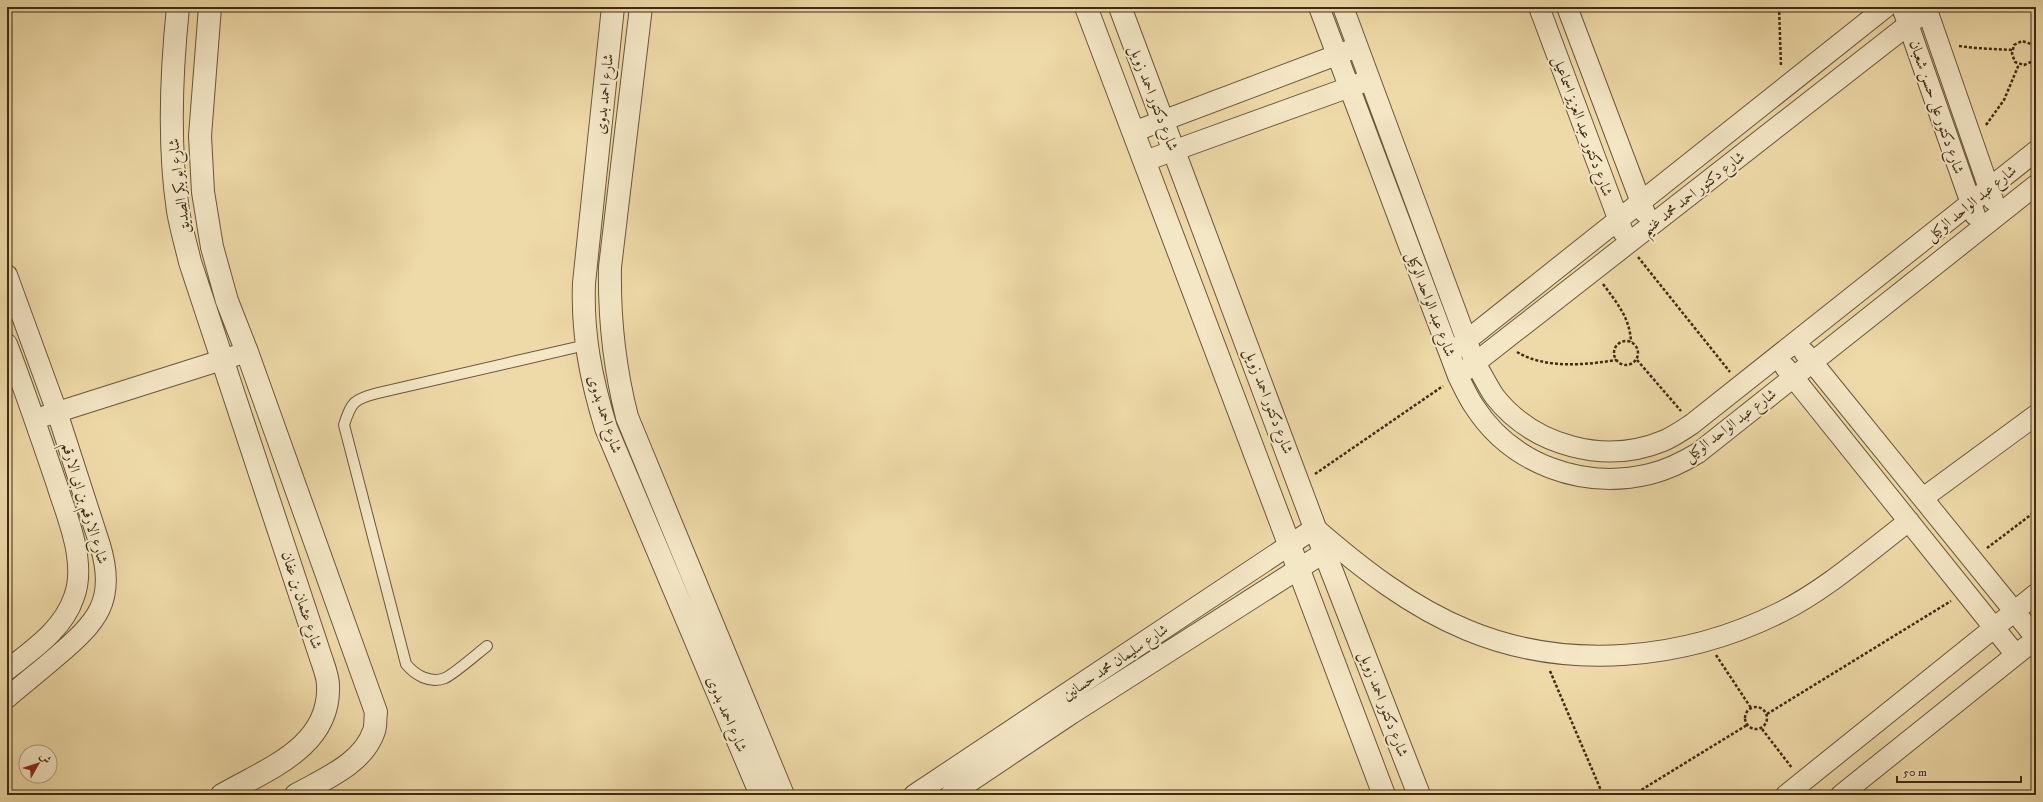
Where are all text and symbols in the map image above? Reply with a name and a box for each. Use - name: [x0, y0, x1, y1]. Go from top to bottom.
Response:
- street label: شارع دكتور على حسن شعبان: [1902, 38, 1968, 178]
- street label: شارع دكتور احمد زويل: [1122, 43, 1182, 155]
- street label: شارع احمد بدوى: [591, 53, 621, 136]
- street label: شارع دكتور عبد العزيز اسماعيل: [1546, 53, 1617, 200]
- street label: شارع ابو بكر الصديق: [164, 137, 198, 234]
- street label: شارع دكتور احمد محمد غنيم: [1638, 147, 1752, 244]
- street label: شارع عبد الواحد الوكيل: [1922, 161, 2022, 248]
- street label: شارع عبد الواحد الوكيل: [1399, 249, 1459, 361]
- street label: شارع دكتور احمد زويل: [1237, 346, 1297, 458]
- street label: شارع احمد بدوى: [580, 373, 626, 457]
- street label: شارع عبد الواحد الوكيل: [1680, 384, 1782, 469]
- street label: شارع الارقم بن ابى الارقم: [53, 440, 112, 568]
- street label: شارع عثمان بن عفان: [274, 549, 326, 652]
- street label: شارع سليمان محمد حسانين: [1059, 620, 1174, 707]
- street label: شارع دكتور احمد زويل: [1352, 649, 1412, 761]
- street label: شارع احمد بدوى: [699, 673, 751, 756]
- north arrow: [18, 744, 58, 784]
- text: ش: [36, 750, 54, 767]
- scale bar: [1897, 758, 2021, 784]
- text: 50 m: [1903, 765, 1927, 780]

